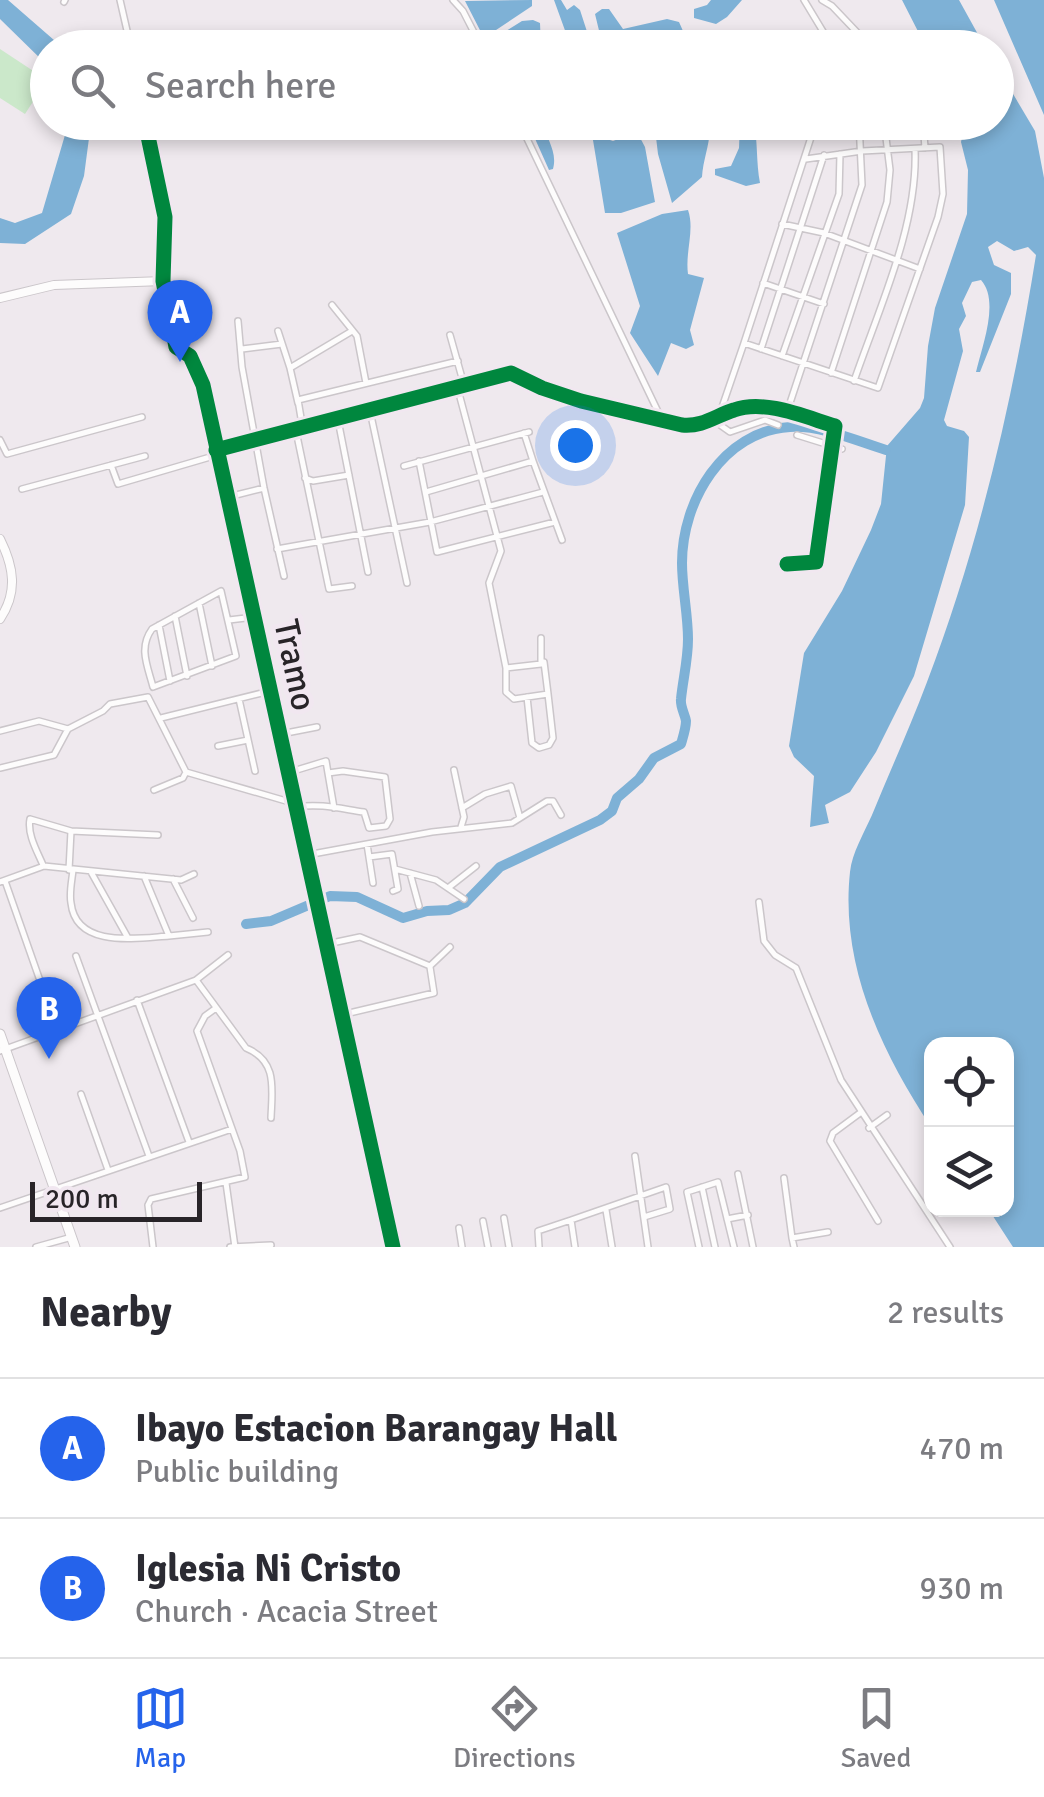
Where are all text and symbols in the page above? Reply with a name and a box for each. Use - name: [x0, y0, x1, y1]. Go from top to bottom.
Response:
- search box: [30, 30, 1014, 140]
- icon: search: [65, 58, 120, 113]
- text: Search here: [145, 62, 337, 109]
- pin: A: [148, 280, 212, 362]
- your location: [550, 420, 601, 471]
- street label: Tramo: [264, 616, 326, 714]
- pin: B: [17, 976, 82, 1059]
- map controls: [924, 1037, 1014, 1217]
- button: locate: [924, 1037, 1014, 1127]
- button: layers: [924, 1127, 1014, 1217]
- scale bar: [30, 1177, 202, 1222]
- text: 200 m: [45, 1182, 119, 1216]
- text: Nearby: [40, 1287, 172, 1338]
- text: 2 results: [887, 1293, 1004, 1332]
- text: Ibayo Estacion Barangay Hall: [135, 1405, 617, 1452]
- text: A: [62, 1429, 83, 1468]
- text: 470 m: [920, 1429, 1004, 1468]
- text: Public building: [135, 1452, 339, 1491]
- text: Iglesia Ni Cristo: [135, 1545, 401, 1592]
- text: B: [63, 1569, 82, 1608]
- text: 930 m: [920, 1569, 1004, 1608]
- text: Church · Acacia Street: [135, 1592, 438, 1631]
- tab: Map: [133, 1681, 188, 1775]
- tab: Directions: [453, 1681, 575, 1775]
- tab: Saved: [841, 1681, 911, 1775]

